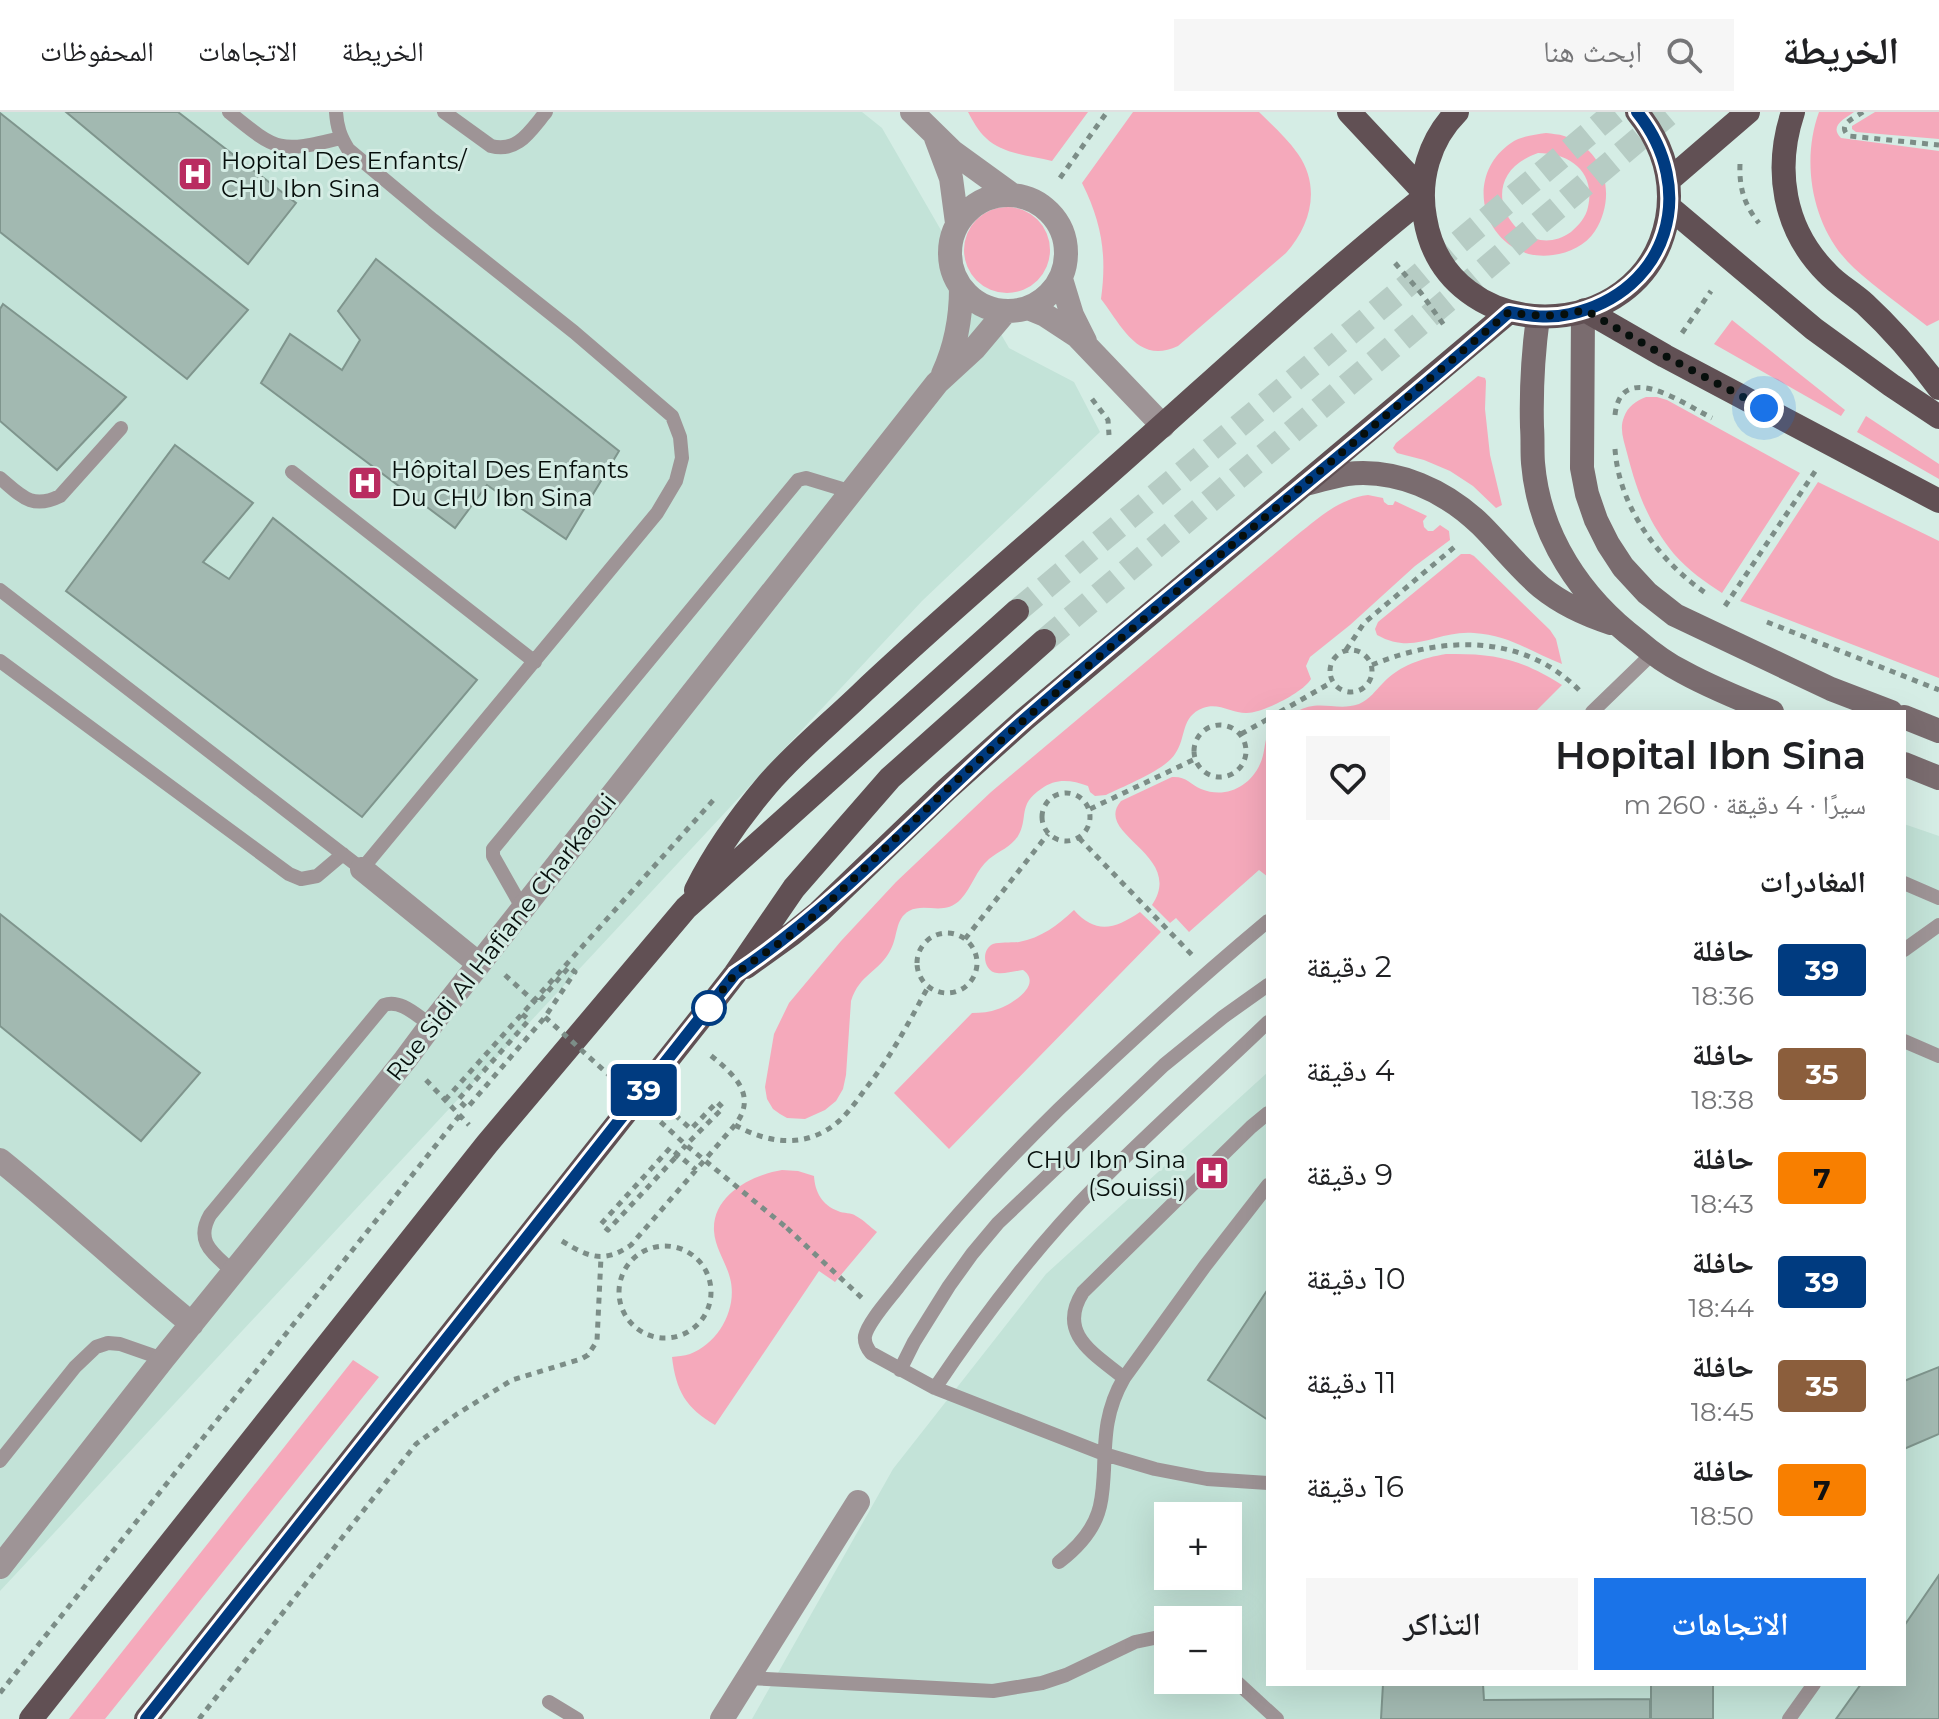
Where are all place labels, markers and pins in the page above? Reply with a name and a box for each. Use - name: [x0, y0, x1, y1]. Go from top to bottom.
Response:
- place label: Hopital Des Enfants/ CHU Ibn Sina: [221, 146, 468, 203]
- hospital icon: Hopital Des Enfants/ CHU Ibn Sina: [176, 155, 214, 193]
- place label: Hôpital Des Enfants Du CHU Ibn Sina: [391, 455, 629, 512]
- hospital icon: Hôpital Des Enfants Du CHU Ibn Sina: [346, 464, 384, 502]
- unlabelled marker: [692, 991, 726, 1025]
- place label: CHU Ibn Sina (Souissi): [1027, 1145, 1186, 1202]
- hospital icon: CHU Ibn Sina (Souissi): [1193, 1154, 1231, 1192]

